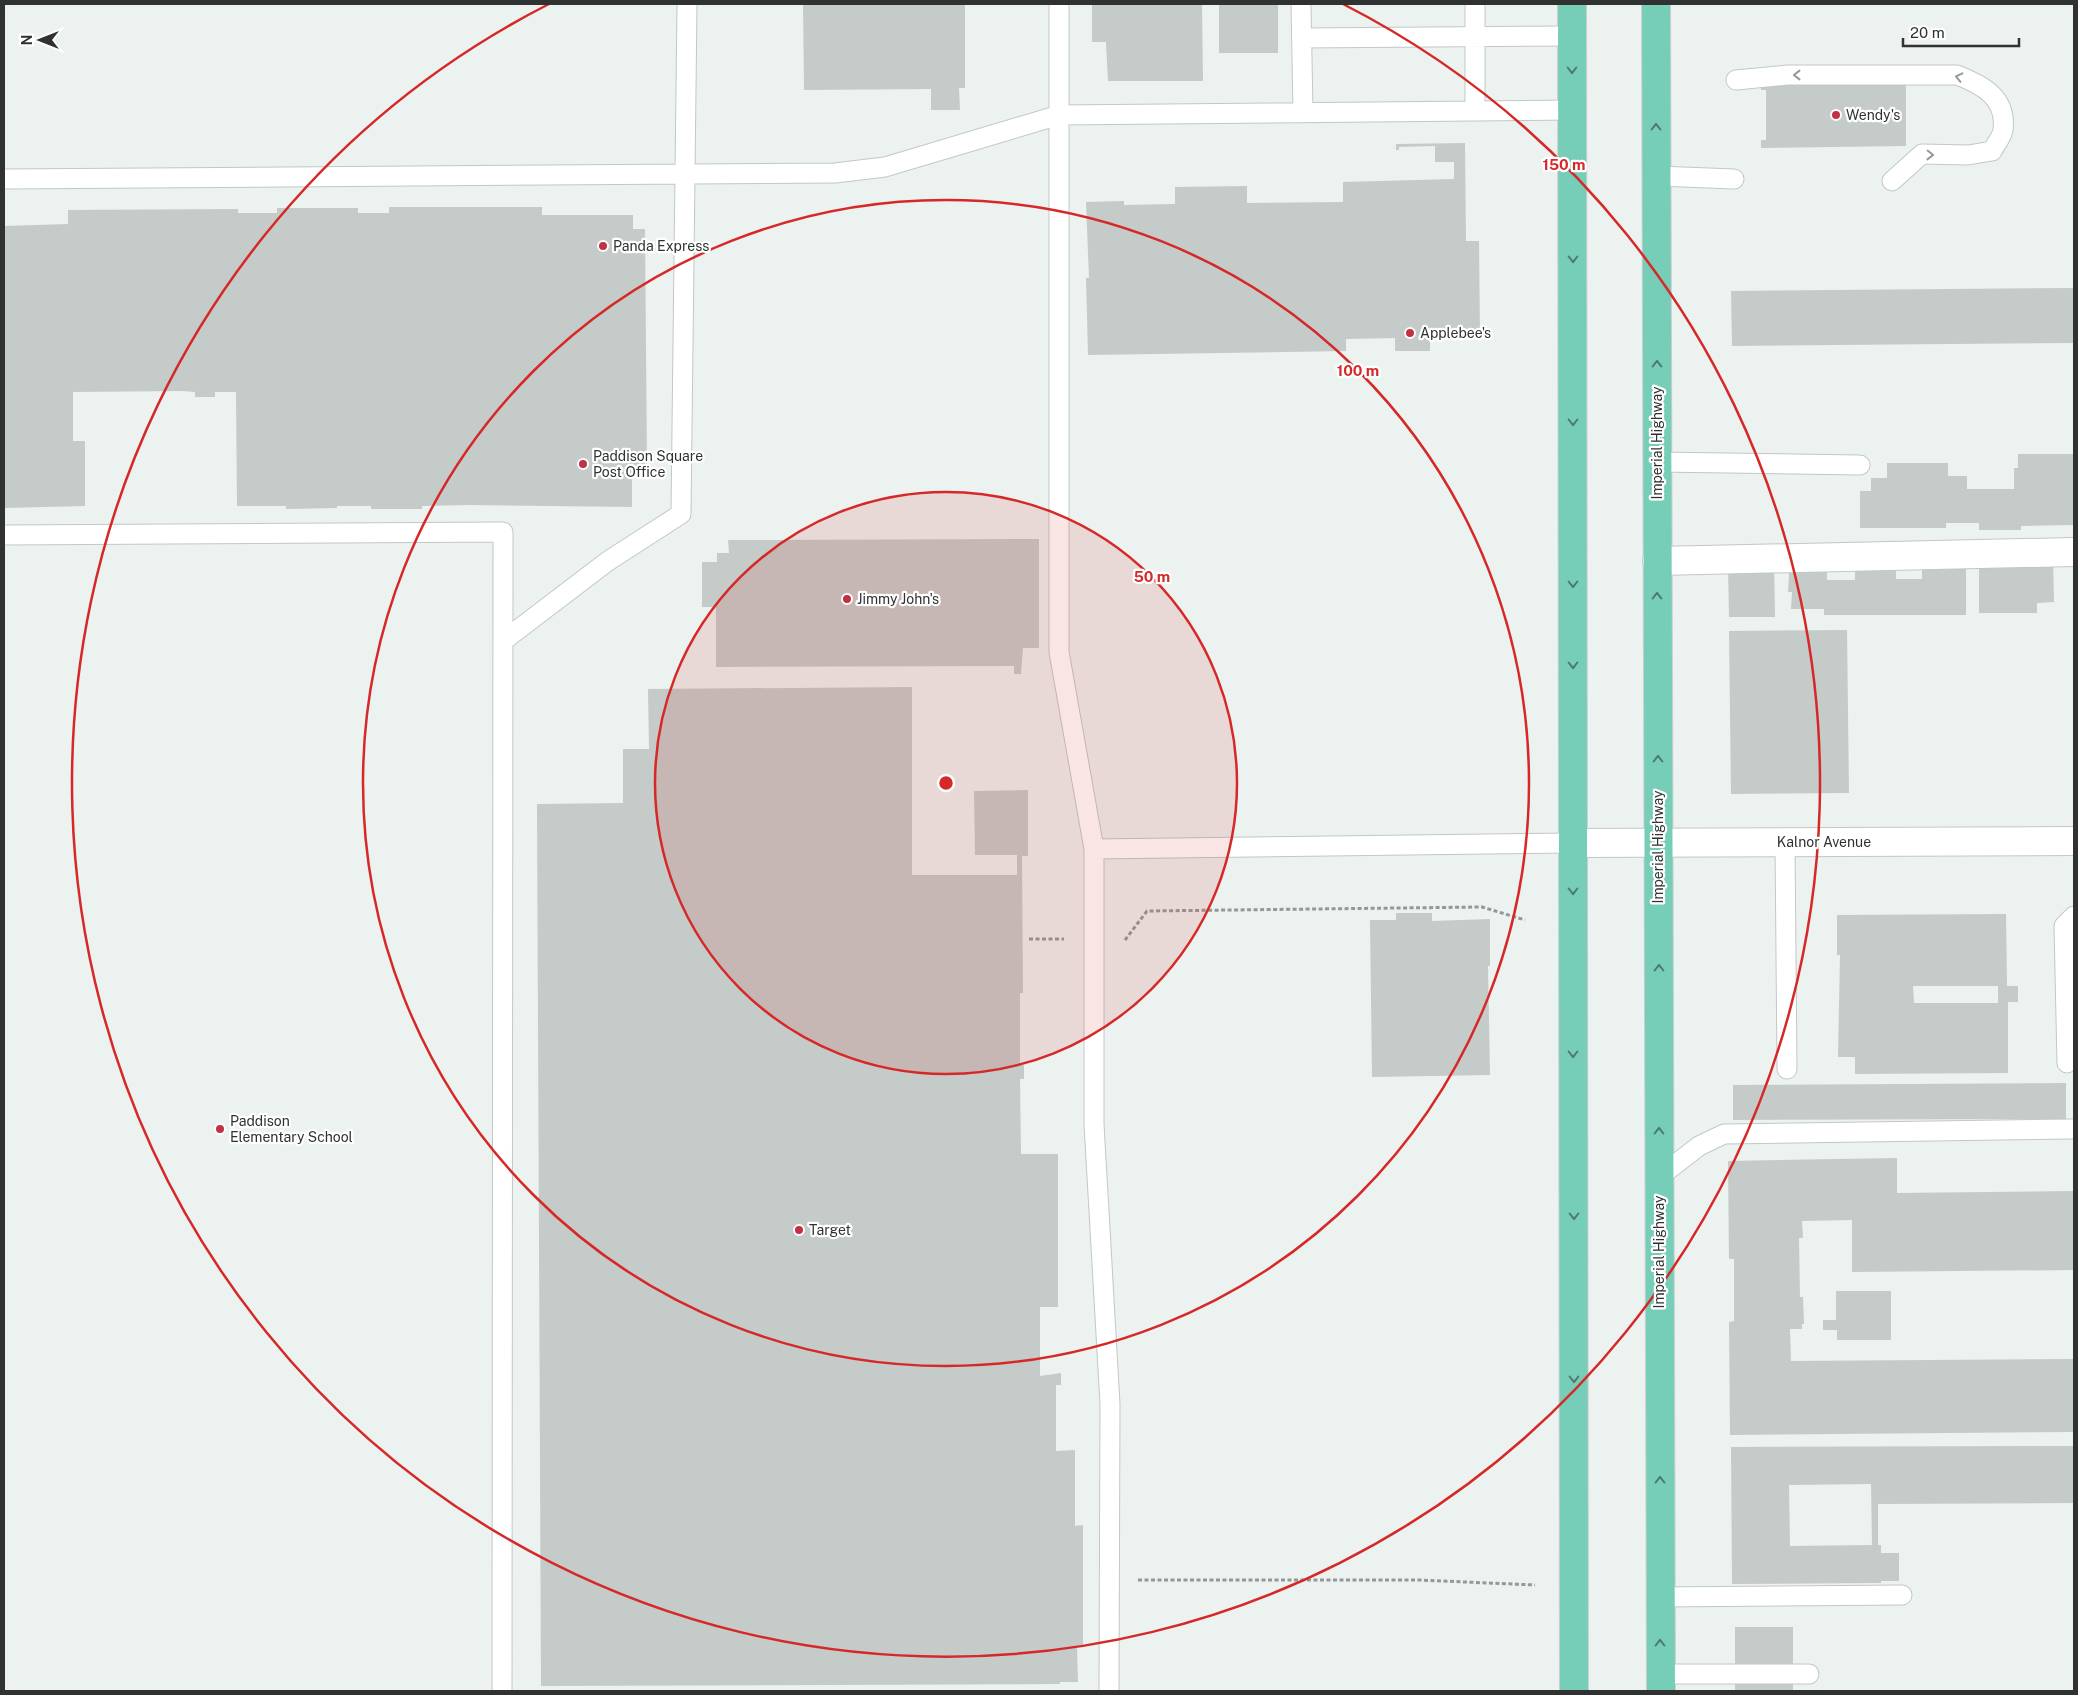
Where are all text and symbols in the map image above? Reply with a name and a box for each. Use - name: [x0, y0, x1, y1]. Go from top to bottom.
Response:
- north arrow: [15, 15, 65, 65]
- scale bar: [1903, 15, 2019, 47]
- text: 20 m: [1910, 24, 1945, 41]
- text: N: [19, 35, 35, 45]
- one-way arrow: [1567, 66, 1577, 74]
- one-way arrow: [1793, 70, 1800, 80]
- one-way arrow: [1955, 72, 1964, 83]
- place label: Wendy's: [1846, 107, 1900, 123]
- marker: Wendy's: [1830, 109, 1842, 121]
- one-way arrow: [1651, 123, 1661, 130]
- one-way arrow: [1927, 149, 1935, 160]
- text: 150 m: [1542, 156, 1586, 173]
- place label: Panda Express: [613, 238, 709, 254]
- marker: Panda Express: [597, 240, 609, 252]
- one-way arrow: [1568, 256, 1578, 263]
- place label: Applebee's: [1420, 325, 1491, 341]
- marker: Applebee's: [1404, 327, 1416, 339]
- one-way arrow: [1652, 360, 1662, 368]
- text: 100 m: [1337, 362, 1379, 379]
- street label: Imperial Highway: [1649, 386, 1665, 500]
- one-way arrow: [1568, 418, 1578, 426]
- place label: Paddison Square Post Office: [593, 448, 703, 480]
- marker: Paddison Square Post Office: [577, 458, 589, 470]
- text: 50 m: [1134, 568, 1170, 585]
- one-way arrow: [1568, 580, 1578, 588]
- place label: Jimmy John's: [857, 591, 939, 607]
- one-way arrow: [1652, 592, 1662, 600]
- marker: Jimmy John's: [841, 593, 853, 605]
- one-way arrow: [1568, 661, 1578, 669]
- one-way arrow: [1653, 755, 1663, 762]
- centre of rings: [937, 774, 955, 792]
- street label: Imperial Highway: [1650, 790, 1666, 904]
- street label: Kalnor Avenue: [1777, 834, 1871, 850]
- one-way arrow: [1568, 888, 1578, 896]
- one-way arrow: [1654, 964, 1664, 972]
- one-way arrow: [1568, 1050, 1579, 1058]
- place label: Paddison Elementary School: [230, 1113, 353, 1145]
- marker: Paddison Elementary School: [214, 1123, 226, 1135]
- one-way arrow: [1654, 1126, 1664, 1134]
- street label: Imperial Highway: [1651, 1195, 1667, 1309]
- one-way arrow: [1569, 1213, 1579, 1221]
- place label: Target: [809, 1222, 851, 1238]
- marker: Target: [793, 1224, 805, 1236]
- one-way arrow: [1569, 1376, 1579, 1383]
- one-way arrow: [1655, 1476, 1665, 1484]
- one-way arrow: [1655, 1638, 1665, 1646]

